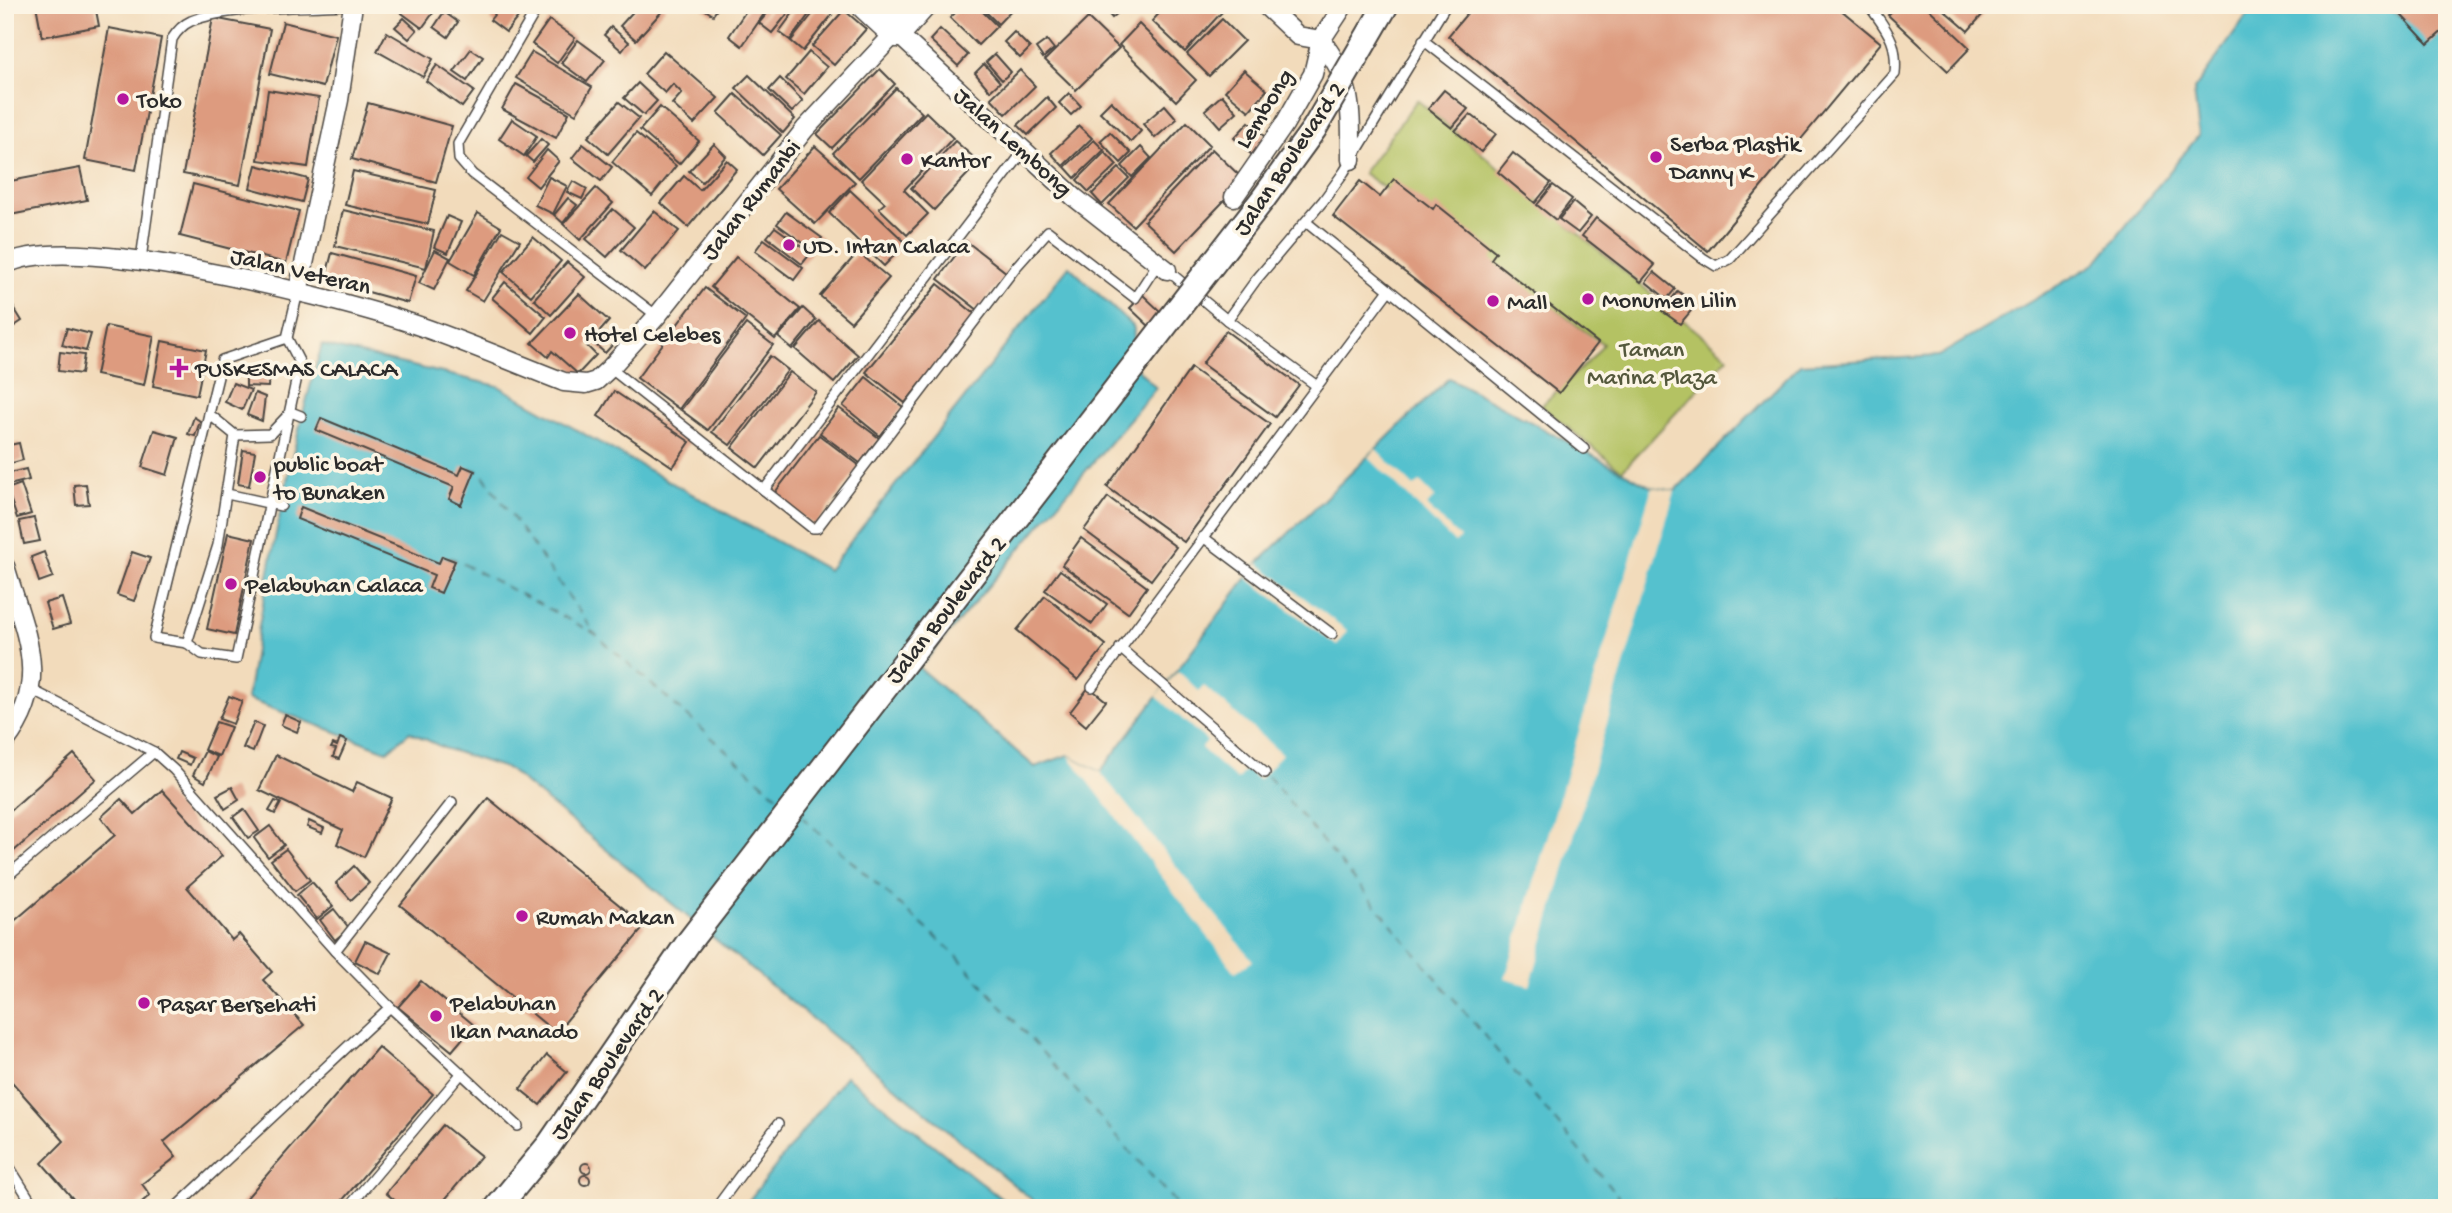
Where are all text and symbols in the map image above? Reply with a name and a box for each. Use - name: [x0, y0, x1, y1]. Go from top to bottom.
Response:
- street label: Lembong: [1230, 65, 1302, 155]
- street label: Jalan Boulevard 2: [1229, 77, 1353, 242]
- street label: Jalan Lembong: [946, 83, 1077, 205]
- place label: Toko: [135, 88, 182, 117]
- marker: Toko: [115, 91, 131, 107]
- place label: Serba Plastik Danny K: [1668, 132, 1802, 189]
- street label: Jalan Rumanbi: [697, 135, 809, 267]
- place label: Kantor: [921, 148, 992, 177]
- marker: Serba Plastik Danny K: [1648, 149, 1664, 165]
- marker: Kantor: [899, 151, 915, 167]
- place label: UD. Intan Calaca: [803, 234, 970, 263]
- marker: UD. Intan Calaca: [781, 237, 797, 253]
- street label: Jalan Veteran: [227, 243, 374, 304]
- place label: Monumen Lilin: [1602, 288, 1737, 317]
- place label: Mall: [1507, 290, 1548, 319]
- marker: Monumen Lilin: [1580, 291, 1596, 307]
- marker: Mall: [1485, 293, 1501, 309]
- place label: Hotel Celebes: [584, 322, 721, 351]
- marker: Hotel Celebes: [562, 325, 578, 341]
- park label: Taman Marina Plaza: [1587, 337, 1718, 394]
- place label: PUSKESMAS CALACA: [194, 357, 399, 386]
- marker: PUSKESMAS CALACA: [169, 358, 189, 378]
- place label: public boat to Bunaken: [272, 452, 385, 509]
- marker: public boat to Bunaken: [252, 469, 268, 485]
- street label: Jalan Boulevard 2: [881, 531, 1015, 691]
- place label: Pelabuhan Calaca: [244, 573, 424, 602]
- marker: Pelabuhan Calaca: [223, 576, 239, 592]
- place label: Rumah Makan: [536, 905, 675, 934]
- marker: Rumah Makan: [514, 908, 530, 924]
- street label: Jalan Boulevard 2: [546, 983, 672, 1147]
- place label: Pelabuhan Ikan Manado: [449, 991, 578, 1048]
- place label: Pasar Bersehati: [157, 992, 317, 1021]
- marker: Pasar Bersehati: [136, 995, 152, 1011]
- marker: Pelabuhan Ikan Manado: [428, 1008, 444, 1024]

